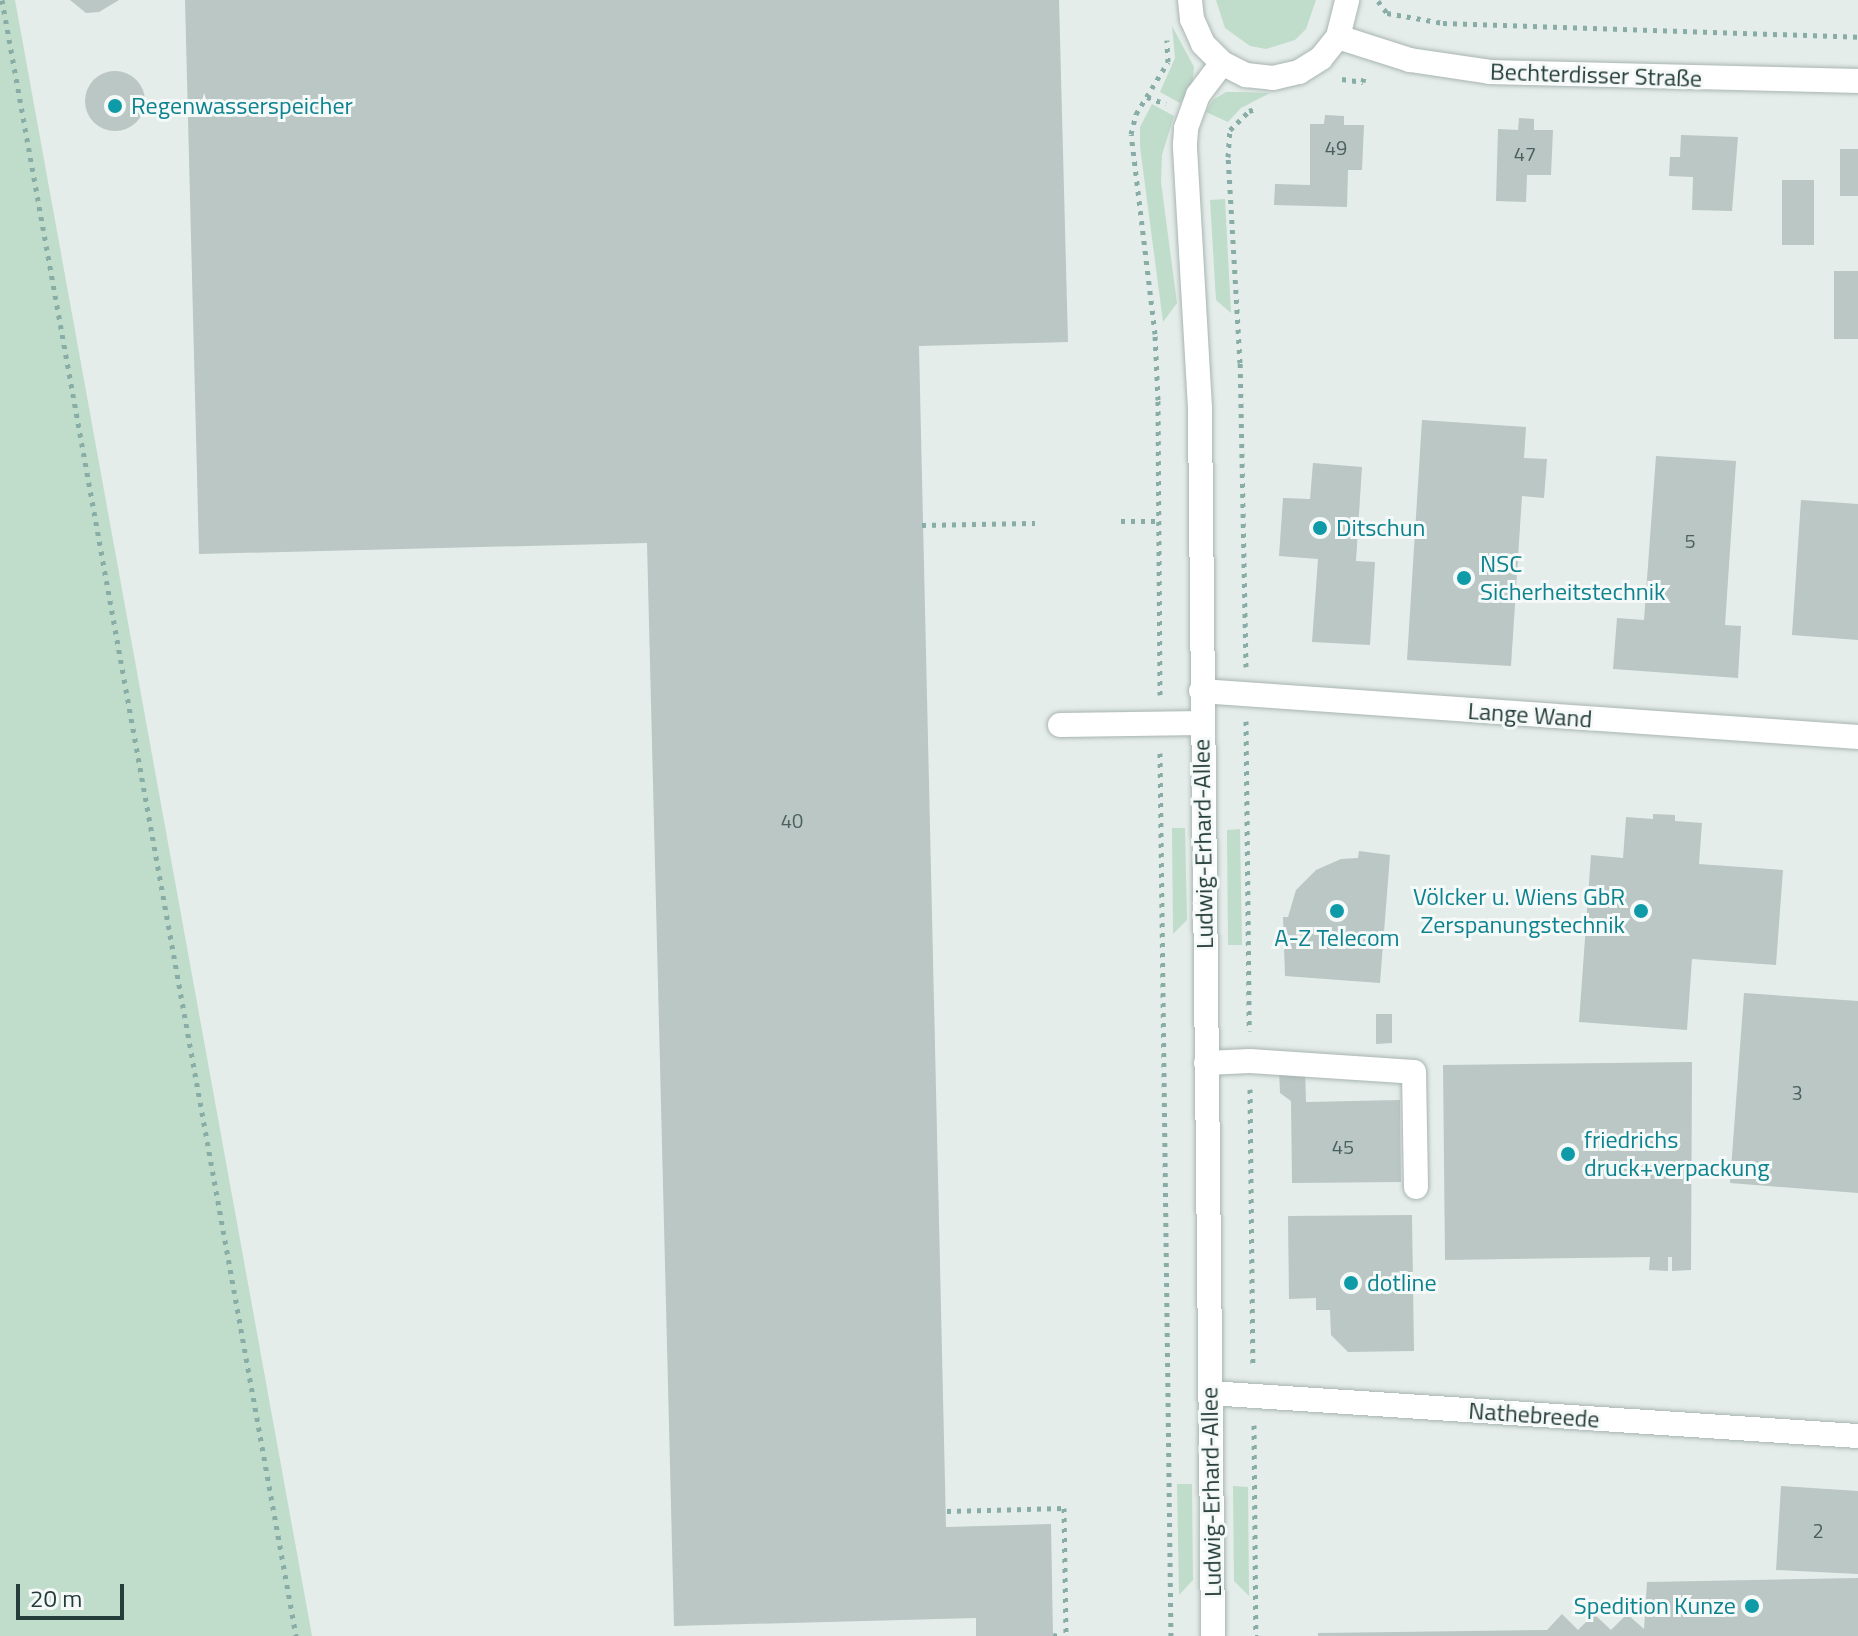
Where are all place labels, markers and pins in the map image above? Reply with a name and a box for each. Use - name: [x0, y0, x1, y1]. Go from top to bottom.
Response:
- place label: Regenwasserspeicher: [131, 92, 353, 120]
- marker: Regenwasserspeicher: [106, 97, 124, 115]
- place label: Ditschun: [1336, 514, 1425, 542]
- marker: Ditschun: [1311, 519, 1329, 537]
- place label: NSC Sicherheitstechnik: [1480, 550, 1665, 606]
- marker: NSC Sicherheitstechnik: [1455, 569, 1473, 587]
- place label: Völcker u. Wiens GbR Zerspanungstechnik: [1413, 883, 1625, 939]
- marker: A-Z Telecom: [1328, 902, 1346, 920]
- marker: Völcker u. Wiens GbR Zerspanungstechnik: [1632, 902, 1650, 920]
- place label: A-Z Telecom: [1274, 924, 1400, 952]
- place label: friedrichs druck+verpackung: [1584, 1126, 1769, 1182]
- marker: friedrichs druck+verpackung: [1559, 1145, 1577, 1163]
- place label: dotline: [1367, 1269, 1437, 1297]
- marker: dotline: [1342, 1274, 1360, 1292]
- place label: Spedition Kunze: [1574, 1592, 1736, 1620]
- marker: Spedition Kunze: [1743, 1597, 1761, 1615]

